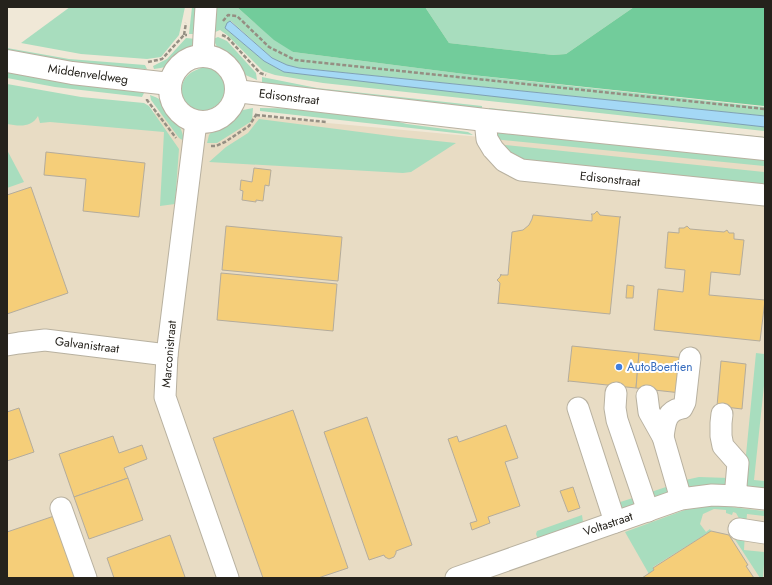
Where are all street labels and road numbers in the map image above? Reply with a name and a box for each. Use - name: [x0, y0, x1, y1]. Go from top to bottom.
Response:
- street label: Middenveldweg: [47, 59, 129, 89]
- street label: Edisonstraat: [258, 84, 320, 110]
- street label: Edisonstraat: [579, 167, 641, 191]
- street label: Marconistraat: [157, 320, 181, 388]
- street label: Galvanistraat: [54, 332, 120, 358]
- street label: Voltastraat: [581, 507, 635, 541]

